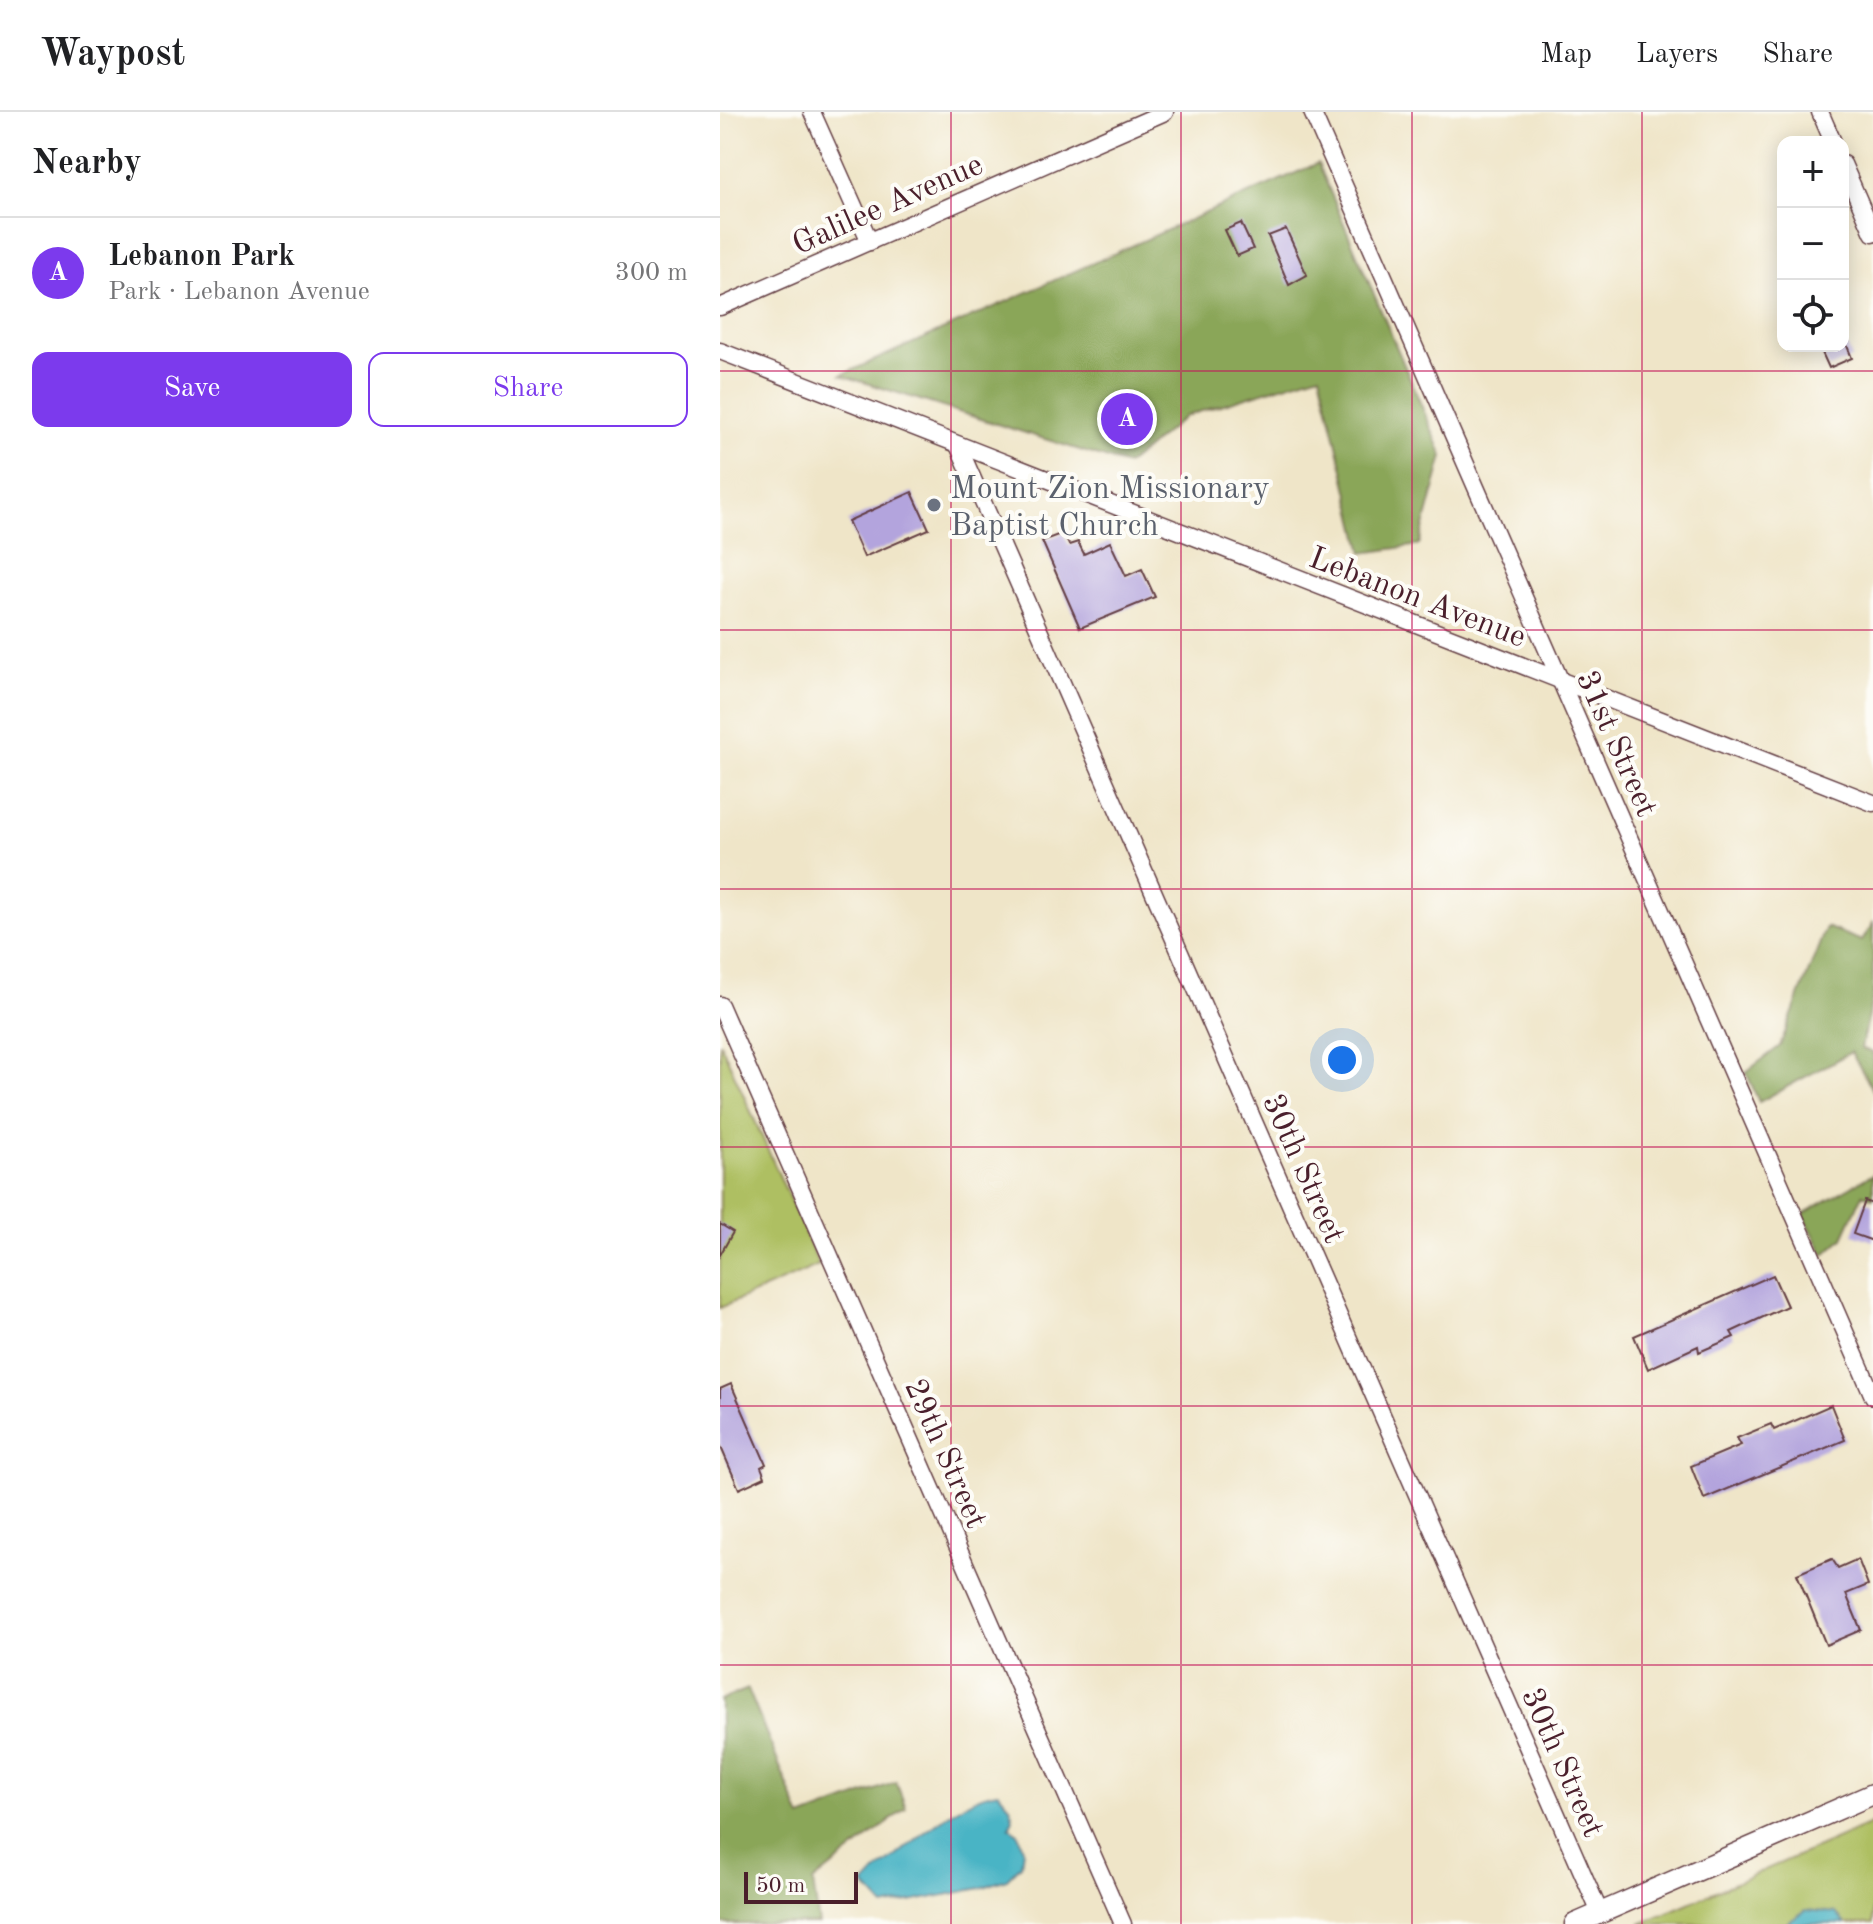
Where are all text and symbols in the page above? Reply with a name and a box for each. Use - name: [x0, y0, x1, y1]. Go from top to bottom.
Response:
- text: Waypost: [40, 36, 185, 74]
- text: Map: [1540, 41, 1592, 69]
- text: Layers: [1636, 41, 1718, 69]
- text: Share: [1762, 41, 1833, 69]
- map controls: [1777, 136, 1849, 352]
- button: +: [1777, 136, 1849, 208]
- text: Nearby: [32, 147, 142, 181]
- street label: Galilee Avenue: [788, 149, 988, 262]
- button: −: [1777, 208, 1849, 280]
- text: Lebanon Park: [108, 242, 295, 272]
- text: A: [48, 260, 68, 286]
- text: 300 m: [615, 260, 688, 286]
- text: Park · Lebanon Avenue: [108, 279, 370, 305]
- button: locate: [1777, 280, 1849, 352]
- button: Save: [32, 352, 352, 427]
- button: Share: [368, 352, 688, 427]
- pin: A: [1101, 389, 1153, 449]
- place label: Mount Zion Missionary Baptist Church: [950, 474, 1270, 543]
- marker: Mount Zion Missionary Baptist Church: [925, 496, 943, 514]
- street label: Lebanon Avenue: [1304, 543, 1530, 655]
- street label: 31st Street: [1569, 666, 1662, 822]
- your location: [1322, 1040, 1362, 1080]
- street label: 30th Street: [1255, 1090, 1349, 1249]
- street label: 29th Street: [897, 1375, 991, 1534]
- street label: 30th Street: [1514, 1684, 1608, 1843]
- scale bar: [744, 1868, 858, 1904]
- text: 50 m: [756, 1875, 805, 1897]

